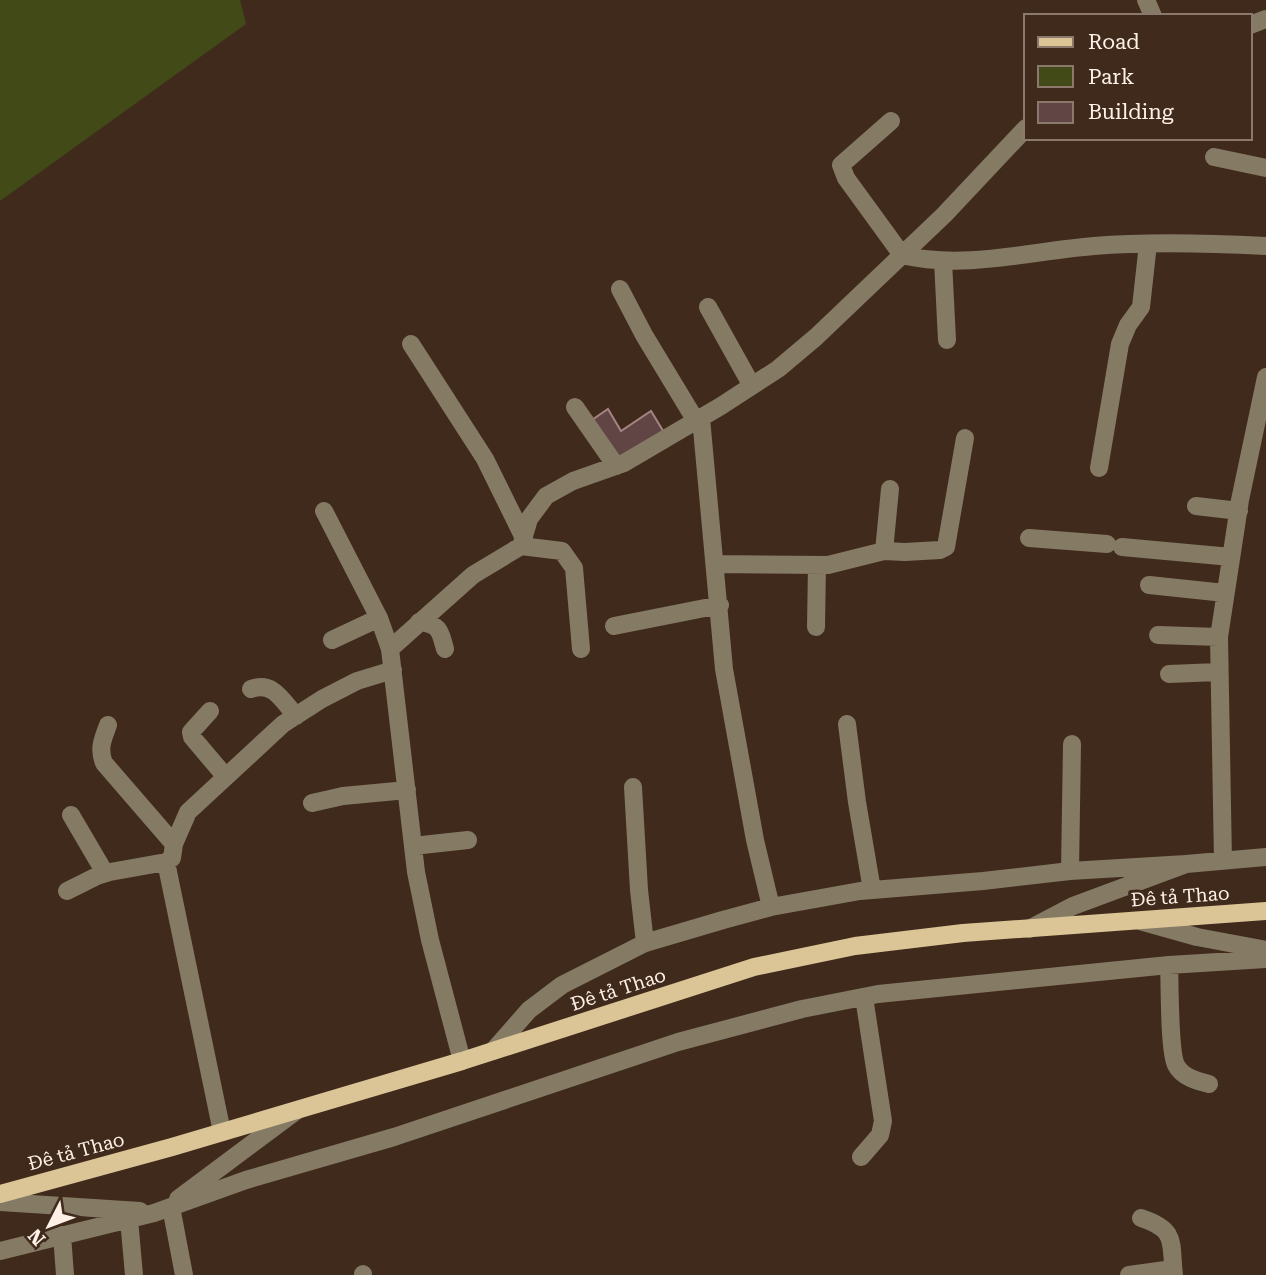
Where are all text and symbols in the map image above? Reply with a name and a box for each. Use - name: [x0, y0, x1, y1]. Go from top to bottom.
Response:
- legend: [1024, 14, 1252, 140]
- text: Road: [1088, 30, 1140, 54]
- text: Park: [1088, 65, 1134, 89]
- text: Building: [1088, 100, 1174, 124]
- street label: Đê tả Thao: [1130, 882, 1230, 911]
- street label: Đê tả Thao: [568, 963, 669, 1016]
- street label: Đê tả Thao: [25, 1128, 127, 1175]
- north arrow: [14, 1191, 84, 1261]
- text: N: [23, 1224, 50, 1250]

